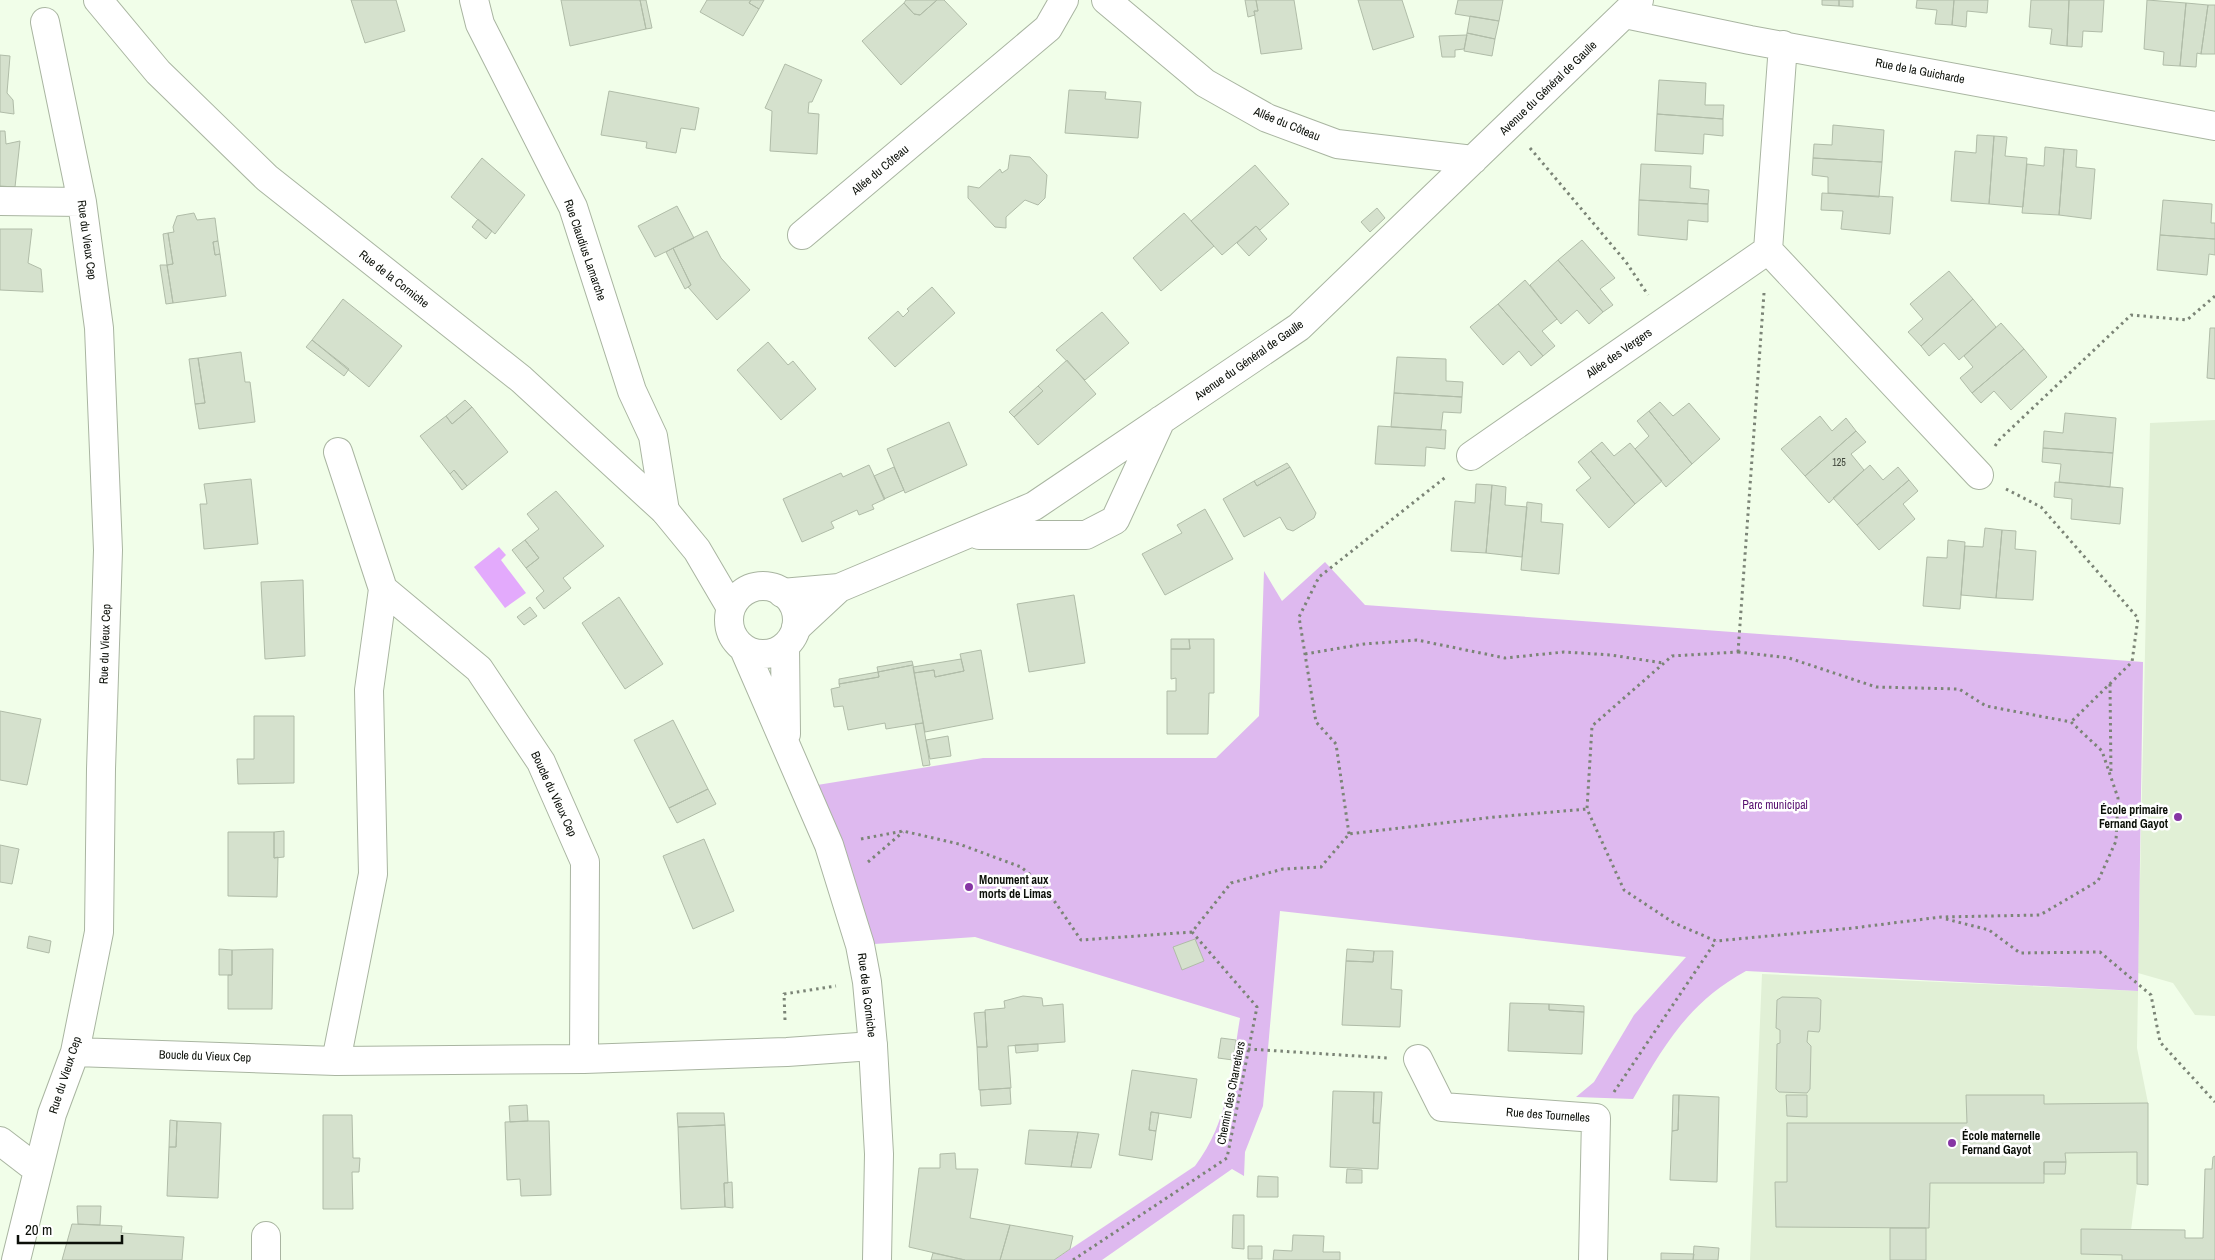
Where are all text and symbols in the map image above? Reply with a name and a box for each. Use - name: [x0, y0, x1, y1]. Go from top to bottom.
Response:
- street label: Avenue du Général de Gaulle: [1495, 37, 1600, 139]
- street label: Rue de la Guicharde: [1874, 54, 1966, 88]
- street label: Allée du Côteau: [1251, 103, 1322, 145]
- street label: Allée du Côteau: [847, 141, 912, 199]
- street label: Rue Claudius Lamarche: [560, 197, 610, 303]
- street label: Rue du Vieux Cep: [73, 199, 101, 281]
- street label: Rue de la Corniche: [356, 247, 432, 311]
- street label: Avenue du Général de Gaulle: [1191, 316, 1307, 404]
- street label: Allée des Vergers: [1582, 324, 1655, 382]
- house number: 125: [1832, 456, 1846, 469]
- street label: Rue du Vieux Cep: [96, 604, 114, 684]
- street label: Boucle du Vieux Cep: [527, 749, 581, 839]
- park label: Parc municipal: [1742, 797, 1808, 813]
- place label: École primaire Fernand Gayot: [2099, 802, 2169, 832]
- marker: École primaire Fernand Gayot: [2172, 811, 2184, 823]
- place label: Monument aux morts de Limas: [979, 872, 1052, 902]
- marker: Monument aux morts de Limas: [963, 881, 975, 893]
- street label: Rue de la Corniche: [854, 952, 880, 1038]
- street label: Rue du Vieux Cep: [45, 1034, 85, 1116]
- street label: Chemin des Charretiers: [1213, 1040, 1249, 1146]
- street label: Boucle du Vieux Cep: [159, 1046, 251, 1066]
- street label: Rue des Tournelles: [1506, 1104, 1591, 1126]
- place label: École maternelle Fernand Gayot: [1962, 1128, 2041, 1158]
- marker: École maternelle Fernand Gayot: [1946, 1137, 1958, 1149]
- scale bar: [18, 1212, 121, 1244]
- text: 20 m: [25, 1219, 52, 1240]

